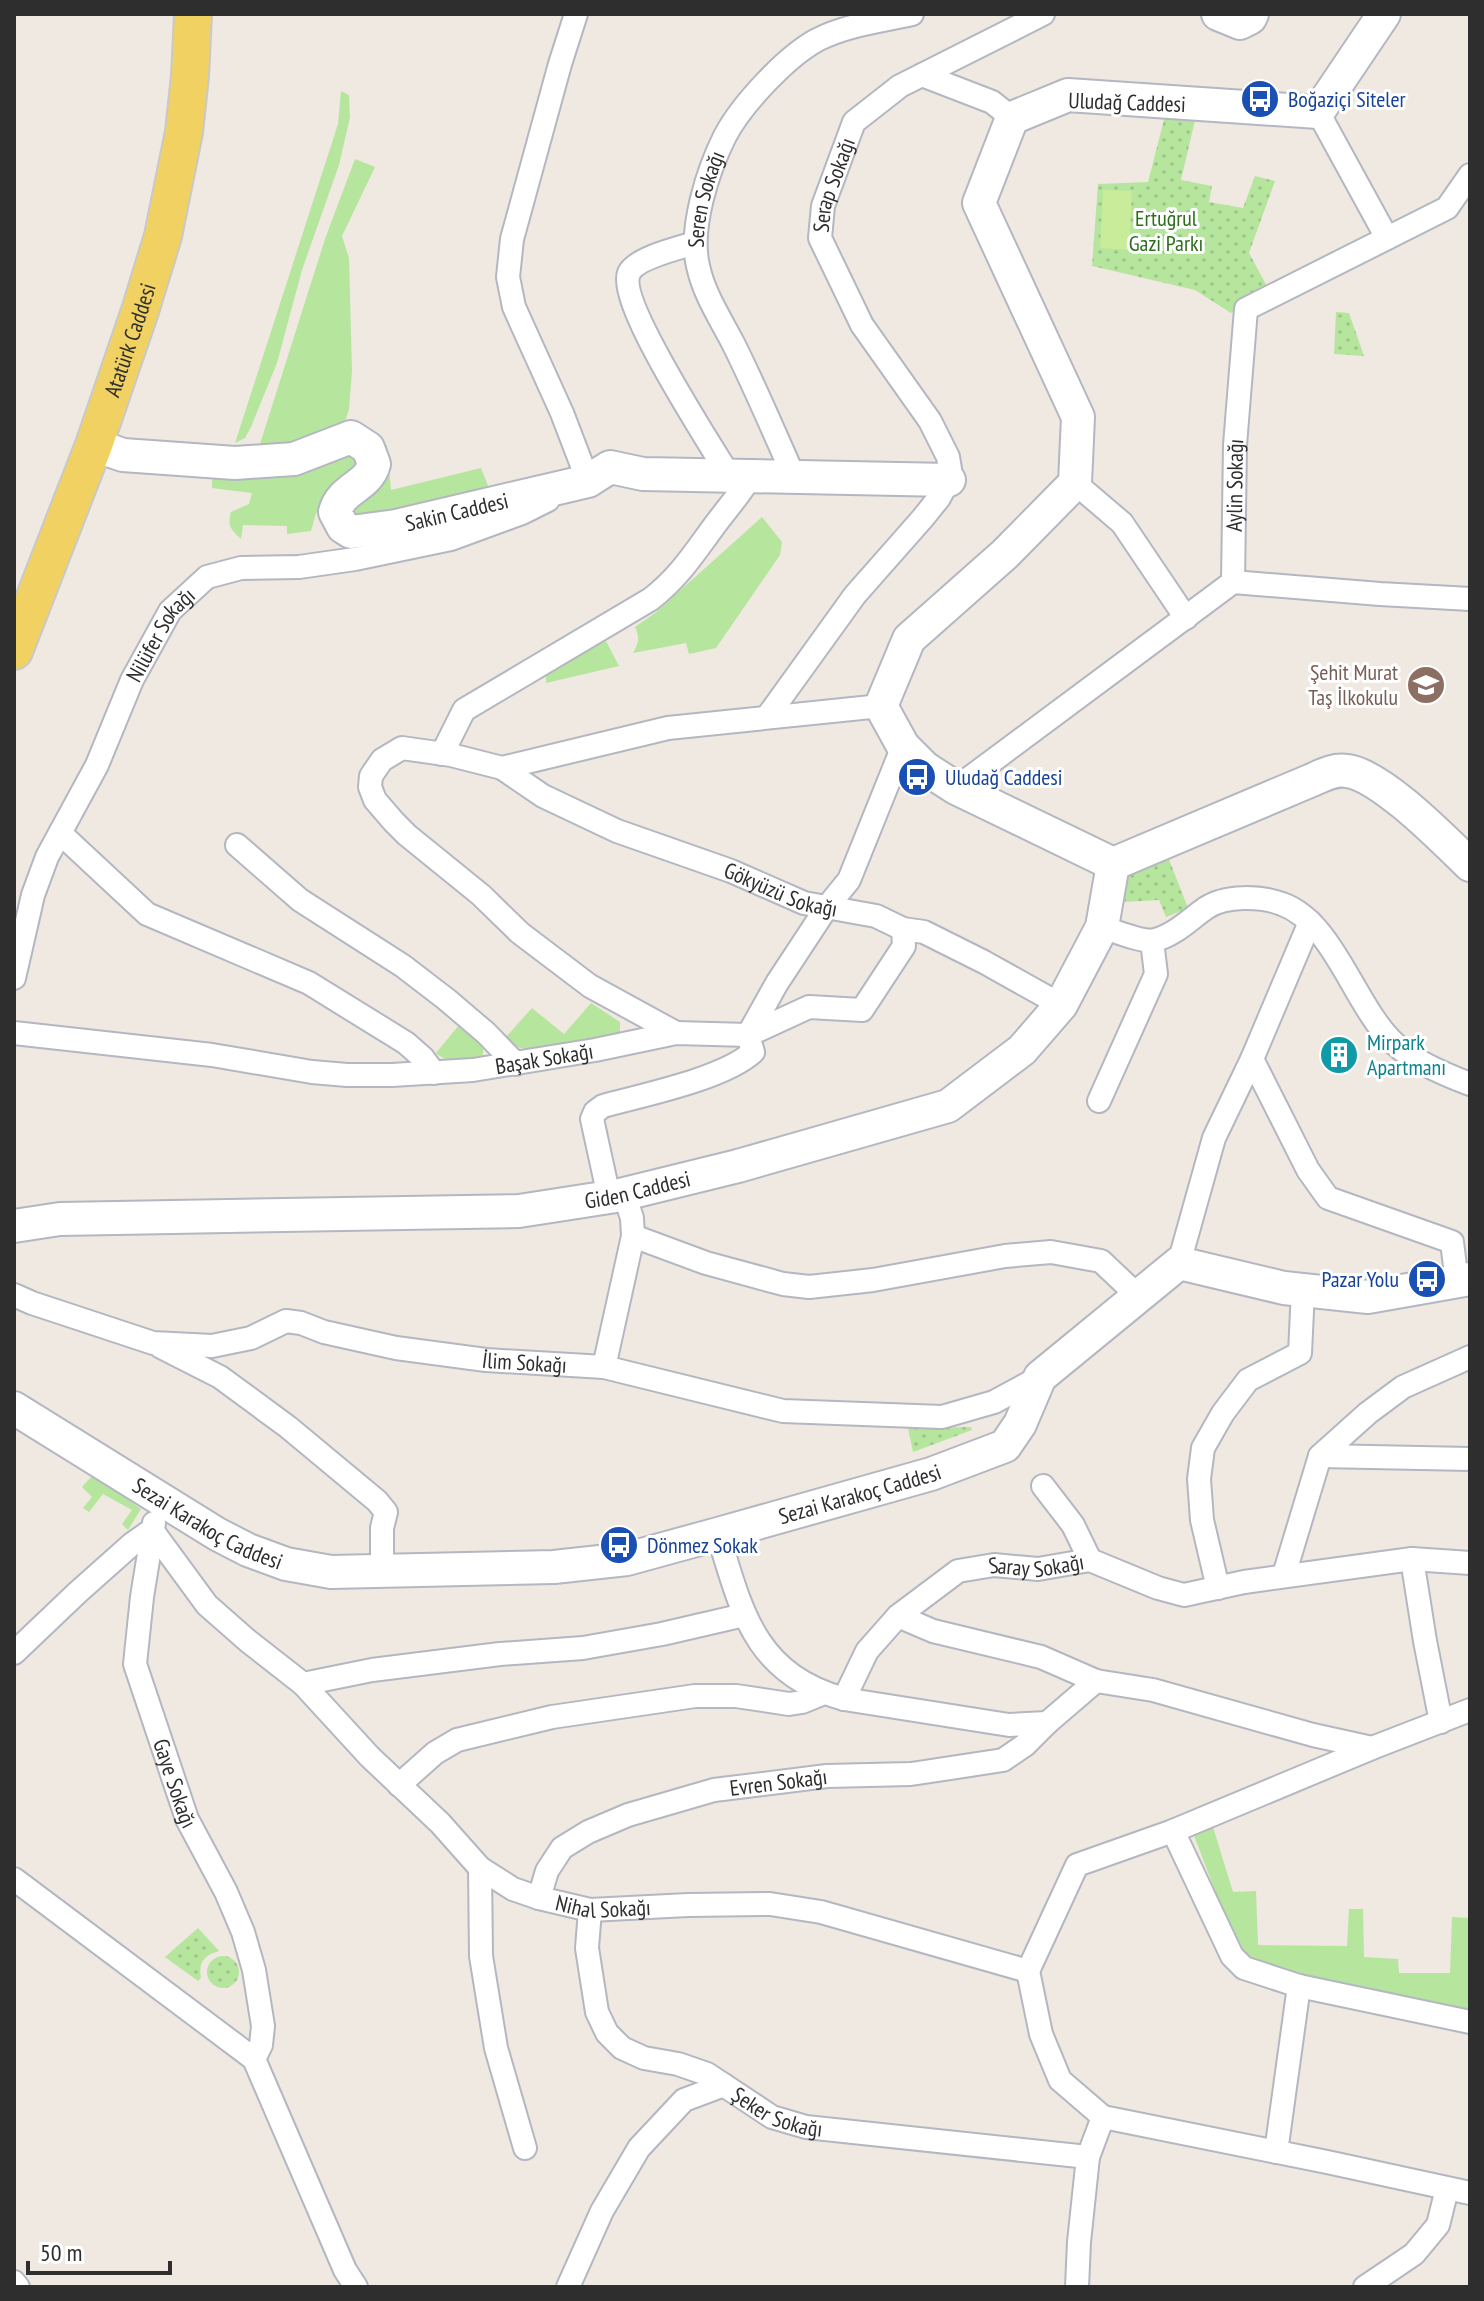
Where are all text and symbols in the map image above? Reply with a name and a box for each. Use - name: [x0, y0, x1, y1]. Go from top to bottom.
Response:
- bus stop icon: Boğaziçi Siteler: [1239, 78, 1281, 120]
- place label: Boğaziçi Siteler: [1288, 85, 1406, 113]
- street label: Uludağ Caddesi: [1068, 86, 1186, 118]
- street label: Serap Sokağı: [807, 134, 861, 233]
- street label: Seren Sokağı: [682, 147, 731, 248]
- park label: Ertuğrul Gazi Parkı: [1129, 204, 1203, 257]
- street label: Atatürk Caddesi: [98, 280, 162, 400]
- street label: Aylin Sokağı: [1220, 438, 1249, 532]
- street label: Sakin Caddesi: [403, 486, 511, 537]
- street label: Nilüfer Sokağı: [120, 581, 200, 687]
- place label: Şehit Murat Taş İlkokulu: [1308, 658, 1398, 711]
- school or university icon: Şehit Murat Taş İlkokulu: [1405, 664, 1447, 706]
- bus stop icon: Uludağ Caddesi: [896, 756, 938, 798]
- place label: Uludağ Caddesi: [945, 763, 1063, 791]
- street label: Gökyüzü Sokağı: [721, 856, 840, 923]
- place label: Mirpark Apartmanı: [1367, 1028, 1446, 1081]
- building icon: Mirpark Apartmanı: [1318, 1034, 1360, 1076]
- street label: Başak Sokağı: [493, 1037, 595, 1080]
- street label: Giden Caddesi: [583, 1164, 693, 1215]
- bus stop icon: Pazar Yolu: [1406, 1258, 1448, 1300]
- place label: Pazar Yolu: [1321, 1265, 1399, 1293]
- street label: İlim Sokağı: [481, 1346, 568, 1379]
- street label: Sezai Karakoç Caddesi: [775, 1458, 945, 1530]
- street label: Sezai Karakoç Caddesi: [127, 1471, 287, 1576]
- bus stop icon: Dönmez Sokak: [598, 1524, 640, 1566]
- place label: Dönmez Sokak: [647, 1531, 758, 1559]
- street label: Saray Sokağı: [986, 1547, 1086, 1584]
- street label: Gaye Sokağı: [147, 1735, 203, 1833]
- street label: Evren Sokağı: [728, 1762, 829, 1802]
- street label: Nihal Sokağı: [553, 1888, 651, 1924]
- street label: Şeker Sokağı: [727, 2080, 824, 2143]
- scale bar: [28, 2225, 170, 2275]
- text: 50 m: [40, 2237, 82, 2268]

